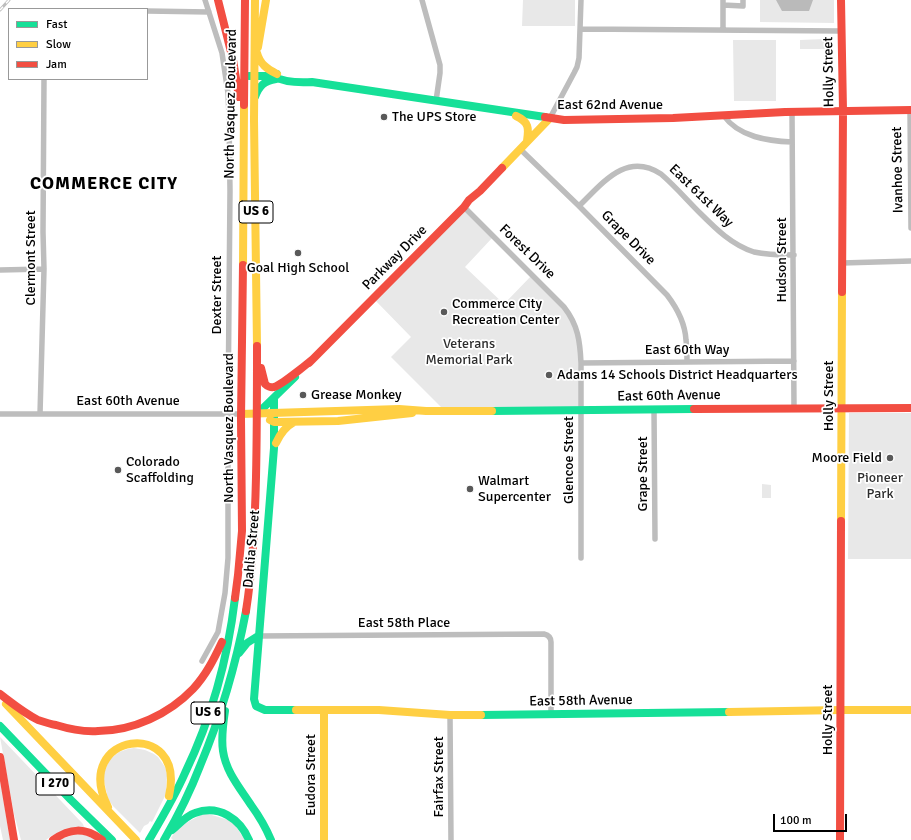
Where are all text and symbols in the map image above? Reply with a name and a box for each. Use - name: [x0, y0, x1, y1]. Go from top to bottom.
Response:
- legend: [8, 8, 148, 80]
- text: Fast: [46, 17, 67, 32]
- street label: North Vasquez Boulevard: [221, 29, 241, 179]
- street label: Holly Street: [820, 36, 838, 108]
- text: Slow: [46, 37, 71, 52]
- text: Jam: [46, 57, 67, 72]
- street label: East 62nd Avenue: [557, 97, 663, 113]
- place label: The UPS Store: [392, 109, 476, 125]
- marker: The UPS Store: [379, 112, 389, 122]
- street label: Ivanhoe Street: [889, 127, 907, 213]
- street label: East 61st Way: [665, 161, 737, 231]
- district label: COMMERCE CITY: [30, 173, 178, 195]
- road number: US 6: [239, 201, 273, 223]
- street label: Grape Drive: [597, 207, 659, 269]
- street label: Clermont Street: [23, 210, 39, 306]
- street label: Hudson Street: [774, 217, 790, 303]
- street label: Forest Drive: [495, 221, 559, 283]
- street label: Parkway Drive: [359, 222, 431, 294]
- marker: Goal High School: [293, 248, 303, 258]
- street label: Dexter Street: [209, 255, 225, 335]
- place label: Goal High School: [247, 260, 349, 276]
- place label: Commerce City Recreation Center: [452, 296, 559, 328]
- marker: Commerce City Recreation Center: [439, 307, 449, 317]
- park label: Veterans Memorial Park: [425, 336, 513, 368]
- street label: East 60th Way: [645, 342, 729, 358]
- street label: North Vasquez Boulevard: [221, 353, 237, 503]
- street label: Holly Street: [821, 361, 837, 431]
- place label: Adams 14 Schools District Headquarters: [557, 367, 798, 383]
- marker: Adams 14 Schools District Headquarters: [544, 370, 554, 380]
- place label: Grease Monkey: [311, 387, 402, 403]
- street label: East 60th Avenue: [617, 387, 721, 405]
- marker: Grease Monkey: [298, 390, 308, 400]
- street label: East 60th Avenue: [76, 393, 180, 409]
- street label: Glencoe Street: [561, 416, 577, 504]
- street label: Grape Street: [635, 436, 651, 512]
- place label: Moore Field: [812, 450, 882, 466]
- marker: Moore Field: [885, 453, 895, 463]
- place label: Colorado Scaffolding: [126, 454, 194, 486]
- marker: Colorado Scaffolding: [113, 465, 123, 475]
- park label: Pioneer Park: [857, 470, 903, 502]
- place label: Walmart Supercenter: [478, 473, 551, 506]
- marker: Walmart Supercenter: [465, 484, 475, 494]
- street label: Dahlia Street: [240, 509, 264, 589]
- street label: East 58th Place: [358, 615, 450, 631]
- street label: Holly Street: [820, 685, 836, 755]
- street label: East 58th Avenue: [529, 692, 633, 710]
- road number: US 6: [191, 702, 225, 724]
- street label: Eudora Street: [303, 734, 319, 816]
- street label: Fairfax Street: [431, 736, 447, 818]
- road number: I 270: [36, 773, 74, 795]
- scale bar: [775, 806, 849, 832]
- text: 100 m: [780, 813, 812, 828]

